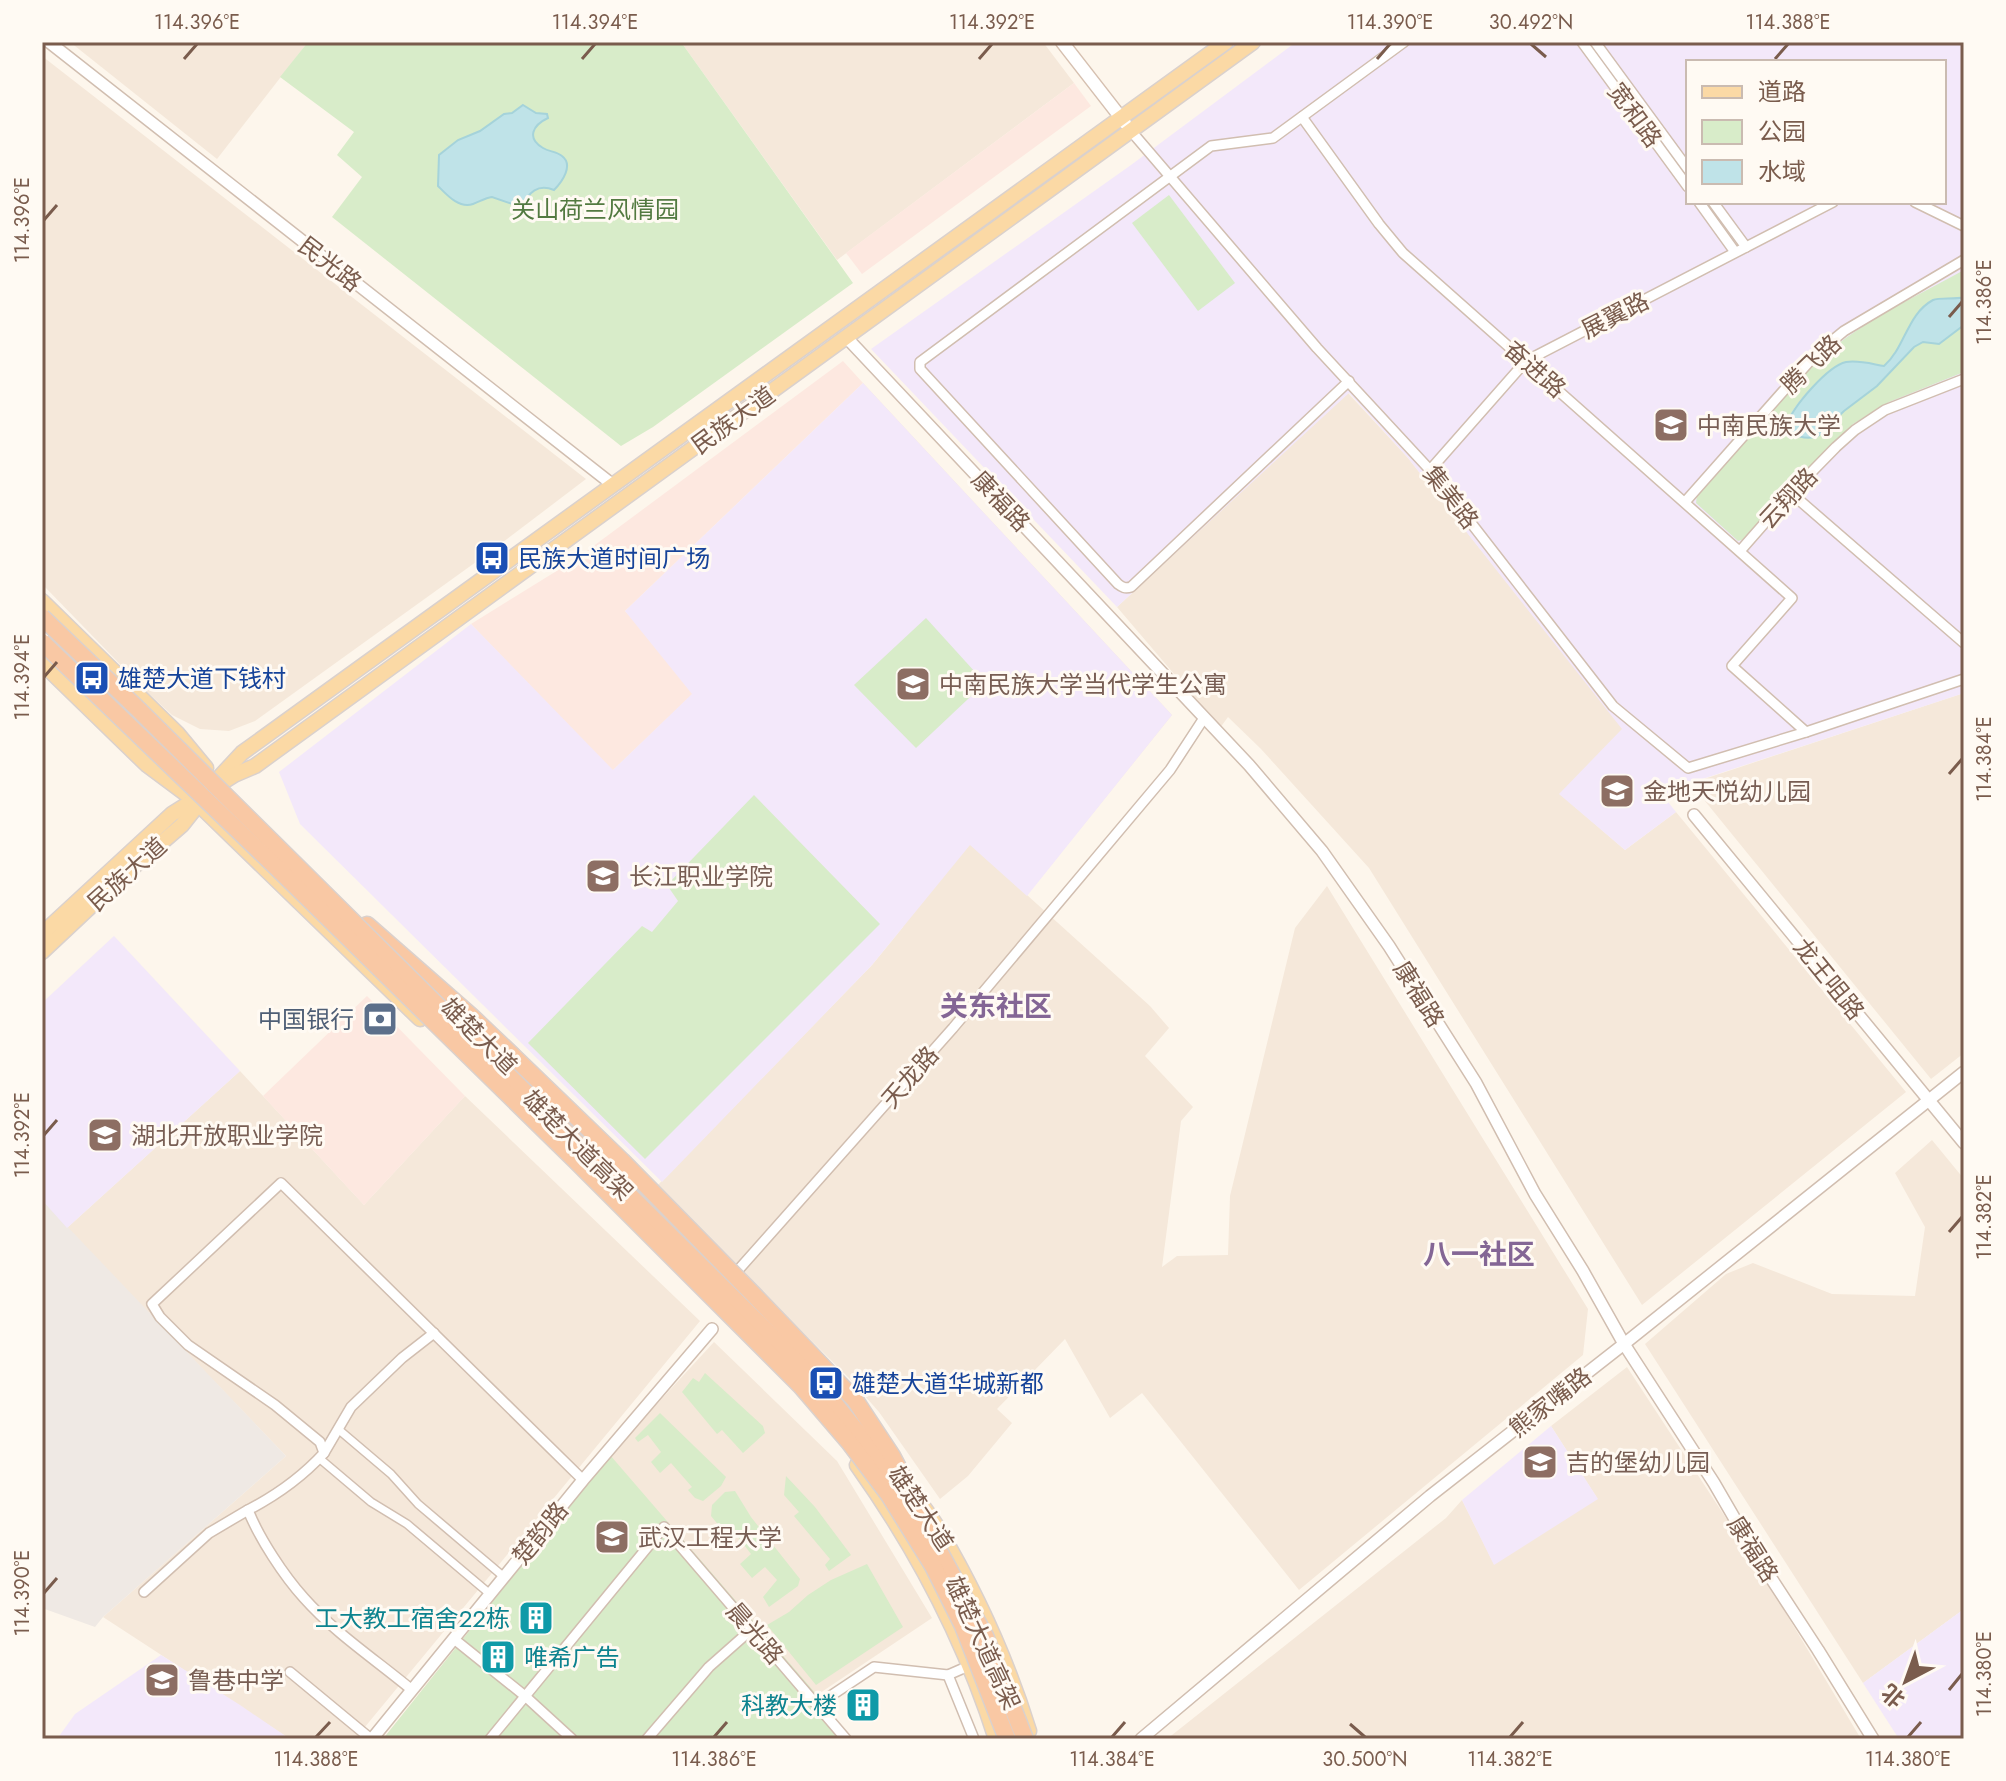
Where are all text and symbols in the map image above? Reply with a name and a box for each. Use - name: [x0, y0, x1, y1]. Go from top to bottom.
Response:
- text: 114.396°E: [154, 8, 240, 37]
- text: 114.394°E: [552, 8, 638, 37]
- text: 114.392°E: [949, 8, 1035, 37]
- text: 114.390°E: [1347, 8, 1433, 37]
- text: 30.492°N: [1489, 8, 1573, 37]
- text: 114.388°E: [1746, 8, 1830, 37]
- legend: [1686, 60, 1946, 204]
- text: 道路: [1758, 74, 1806, 109]
- street label: 宽和路: [1600, 76, 1670, 154]
- text: 公园: [1758, 114, 1806, 149]
- text: 水域: [1758, 154, 1806, 189]
- text: 114.396°E: [8, 177, 37, 263]
- park label: 关山荷兰风情园: [511, 192, 679, 227]
- street label: 民光路: [291, 228, 369, 300]
- text: 114.386°E: [1970, 259, 1999, 345]
- street label: 展翼路: [1575, 283, 1655, 347]
- street label: 腾飞路: [1773, 326, 1849, 402]
- street label: 奋进路: [1496, 332, 1574, 406]
- street label: 民族大道: [684, 378, 782, 462]
- school or university icon: 中南民族大学: [1652, 406, 1690, 444]
- place label: 中南民族大学: [1697, 408, 1841, 443]
- street label: 集美路: [1415, 458, 1487, 536]
- street label: 云翔路: [1751, 460, 1825, 536]
- street label: 康福路: [964, 463, 1038, 539]
- bus stop icon: 民族大道时间广场: [473, 539, 511, 577]
- place label: 民族大道时间广场: [518, 541, 710, 576]
- text: 114.394°E: [8, 634, 37, 720]
- bus stop icon: 雄楚大道下钱村: [73, 659, 111, 697]
- place label: 雄楚大道下钱村: [118, 661, 286, 696]
- school or university icon: 中南民族大学当代学生公寓: [894, 665, 932, 703]
- place label: 中南民族大学当代学生公寓: [939, 667, 1227, 702]
- text: 114.384°E: [1970, 716, 1999, 802]
- school or university icon: 金地天悦幼儿园: [1598, 772, 1636, 810]
- place label: 金地天悦幼儿园: [1643, 774, 1811, 809]
- street label: 民族大道: [80, 829, 174, 919]
- school or university icon: 长江职业学院: [584, 857, 622, 895]
- place label: 长江职业学院: [629, 859, 773, 894]
- street label: 龙王咀路: [1785, 931, 1873, 1027]
- street label: 康福路: [1385, 954, 1453, 1034]
- district label: 关东社区: [940, 986, 1052, 1027]
- street label: 雄楚大道: [433, 990, 525, 1082]
- bank icon: 中国银行: [361, 1000, 399, 1038]
- place label: 中国银行: [258, 1002, 354, 1037]
- street label: 天龙路: [873, 1038, 947, 1116]
- street label: 雄楚大道高架: [515, 1082, 641, 1208]
- text: 114.392°E: [8, 1092, 37, 1178]
- school or university icon: 湖北开放职业学院: [86, 1116, 124, 1154]
- place label: 湖北开放职业学院: [131, 1118, 323, 1153]
- text: 114.382°E: [1970, 1174, 1999, 1260]
- district label: 八一社区: [1423, 1234, 1535, 1275]
- street label: 熊家嘴路: [1501, 1359, 1599, 1445]
- bus stop icon: 雄楚大道华城新都: [807, 1364, 845, 1402]
- place label: 雄楚大道华城新都: [852, 1366, 1044, 1401]
- school or university icon: 吉的堡幼儿园: [1521, 1443, 1559, 1481]
- place label: 吉的堡幼儿园: [1566, 1445, 1710, 1480]
- street label: 雄楚大道: [880, 1458, 962, 1558]
- street label: 楚韵路: [504, 1494, 576, 1572]
- street label: 康福路: [1719, 1509, 1787, 1589]
- school or university icon: 武汉工程大学: [593, 1518, 631, 1556]
- place label: 武汉工程大学: [638, 1520, 782, 1555]
- text: 114.390°E: [8, 1550, 37, 1636]
- street label: 雄楚大道高架: [937, 1570, 1029, 1716]
- street label: 晨光路: [718, 1594, 792, 1672]
- building icon: 工大教工宿舍22栋: [517, 1599, 555, 1637]
- place label: 工大教工宿舍22栋: [315, 1601, 510, 1636]
- text: 114.380°E: [1970, 1631, 1999, 1717]
- building icon: 唯希广告: [479, 1638, 517, 1676]
- place label: 唯希广告: [524, 1640, 620, 1675]
- north arrow: [1866, 1641, 1946, 1721]
- school or university icon: 鲁巷中学: [143, 1661, 181, 1699]
- place label: 鲁巷中学: [188, 1663, 284, 1698]
- text: 北: [1874, 1677, 1912, 1715]
- building icon: 科教大楼: [844, 1686, 882, 1724]
- place label: 科教大楼: [741, 1688, 837, 1723]
- text: 114.388°E: [274, 1745, 358, 1774]
- text: 114.386°E: [671, 1745, 757, 1774]
- text: 114.384°E: [1069, 1745, 1155, 1774]
- text: 30.500°N: [1322, 1745, 1408, 1774]
- text: 114.382°E: [1467, 1745, 1553, 1774]
- text: 114.380°E: [1865, 1745, 1951, 1774]

